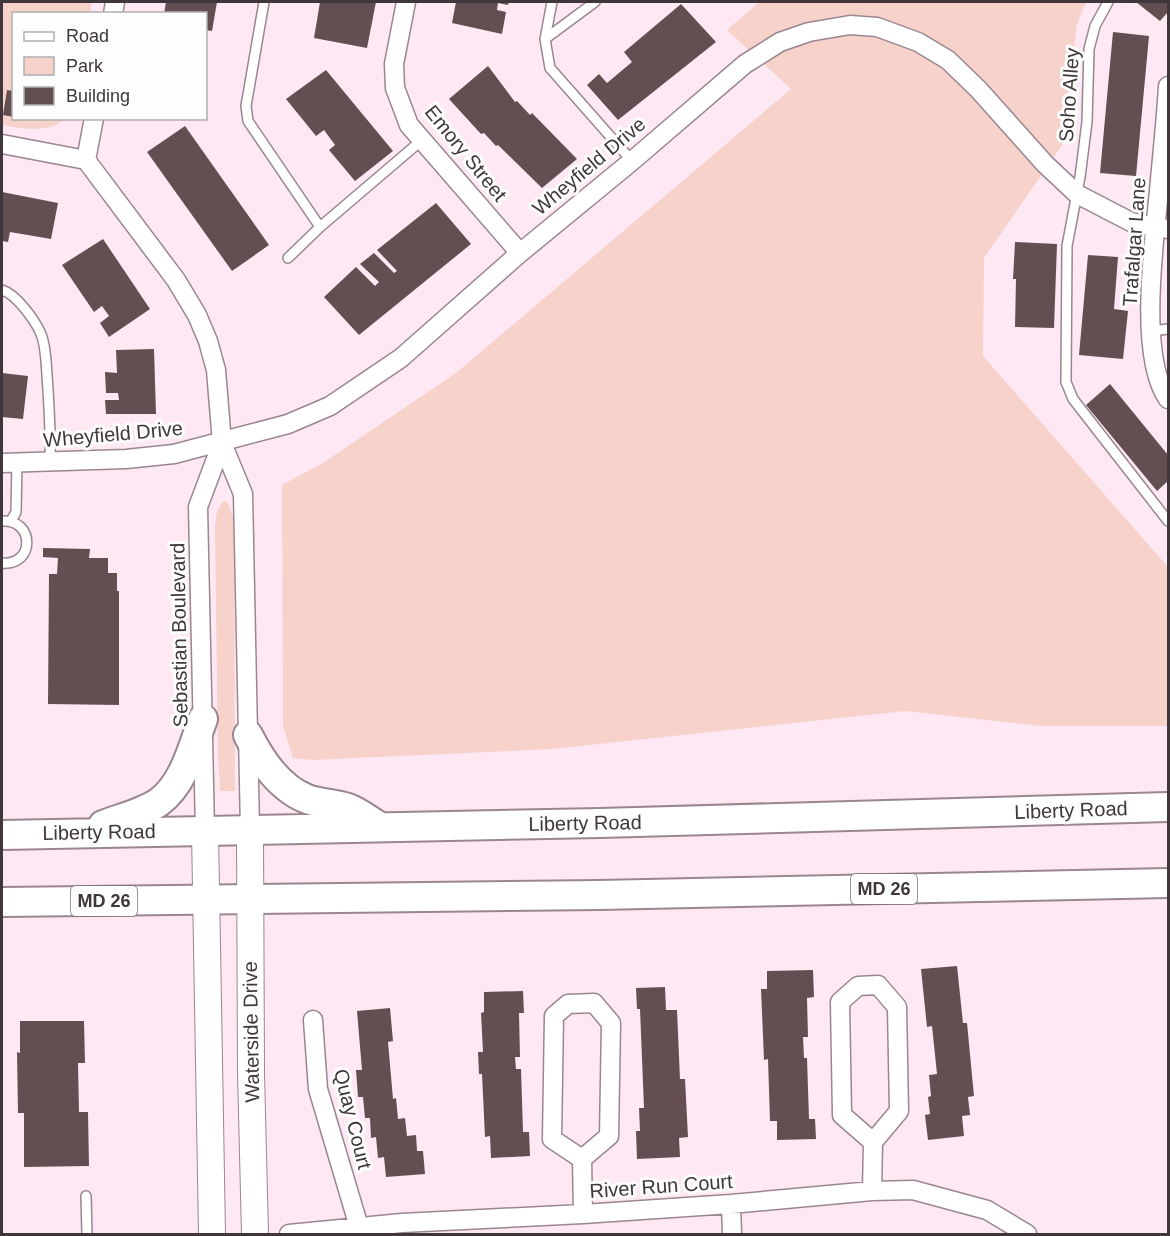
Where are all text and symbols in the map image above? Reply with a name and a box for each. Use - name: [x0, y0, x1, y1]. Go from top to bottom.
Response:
- legend: [12, 12, 207, 120]
- text: Road: [66, 26, 109, 46]
- street label: Soho Alley: [1055, 47, 1083, 143]
- text: Park: [66, 56, 104, 76]
- text: Building: [66, 86, 130, 106]
- street label: Emory Street: [421, 101, 512, 206]
- street label: Wheyfield Drive: [528, 113, 650, 219]
- street label: Trafalgar Lane: [1119, 177, 1149, 307]
- street label: Wheyfield Drive: [42, 417, 184, 451]
- street label: Sebastian Boulevard: [166, 543, 192, 727]
- street label: Liberty Road: [1014, 797, 1128, 823]
- street label: Liberty Road: [528, 811, 642, 835]
- street label: Liberty Road: [42, 820, 156, 844]
- road number: MD 26: [851, 874, 917, 904]
- road number: MD 26: [71, 886, 137, 916]
- street label: Waterside Drive: [239, 961, 263, 1103]
- street label: Quay Court: [330, 1067, 376, 1172]
- street label: River Run Court: [589, 1170, 734, 1202]

